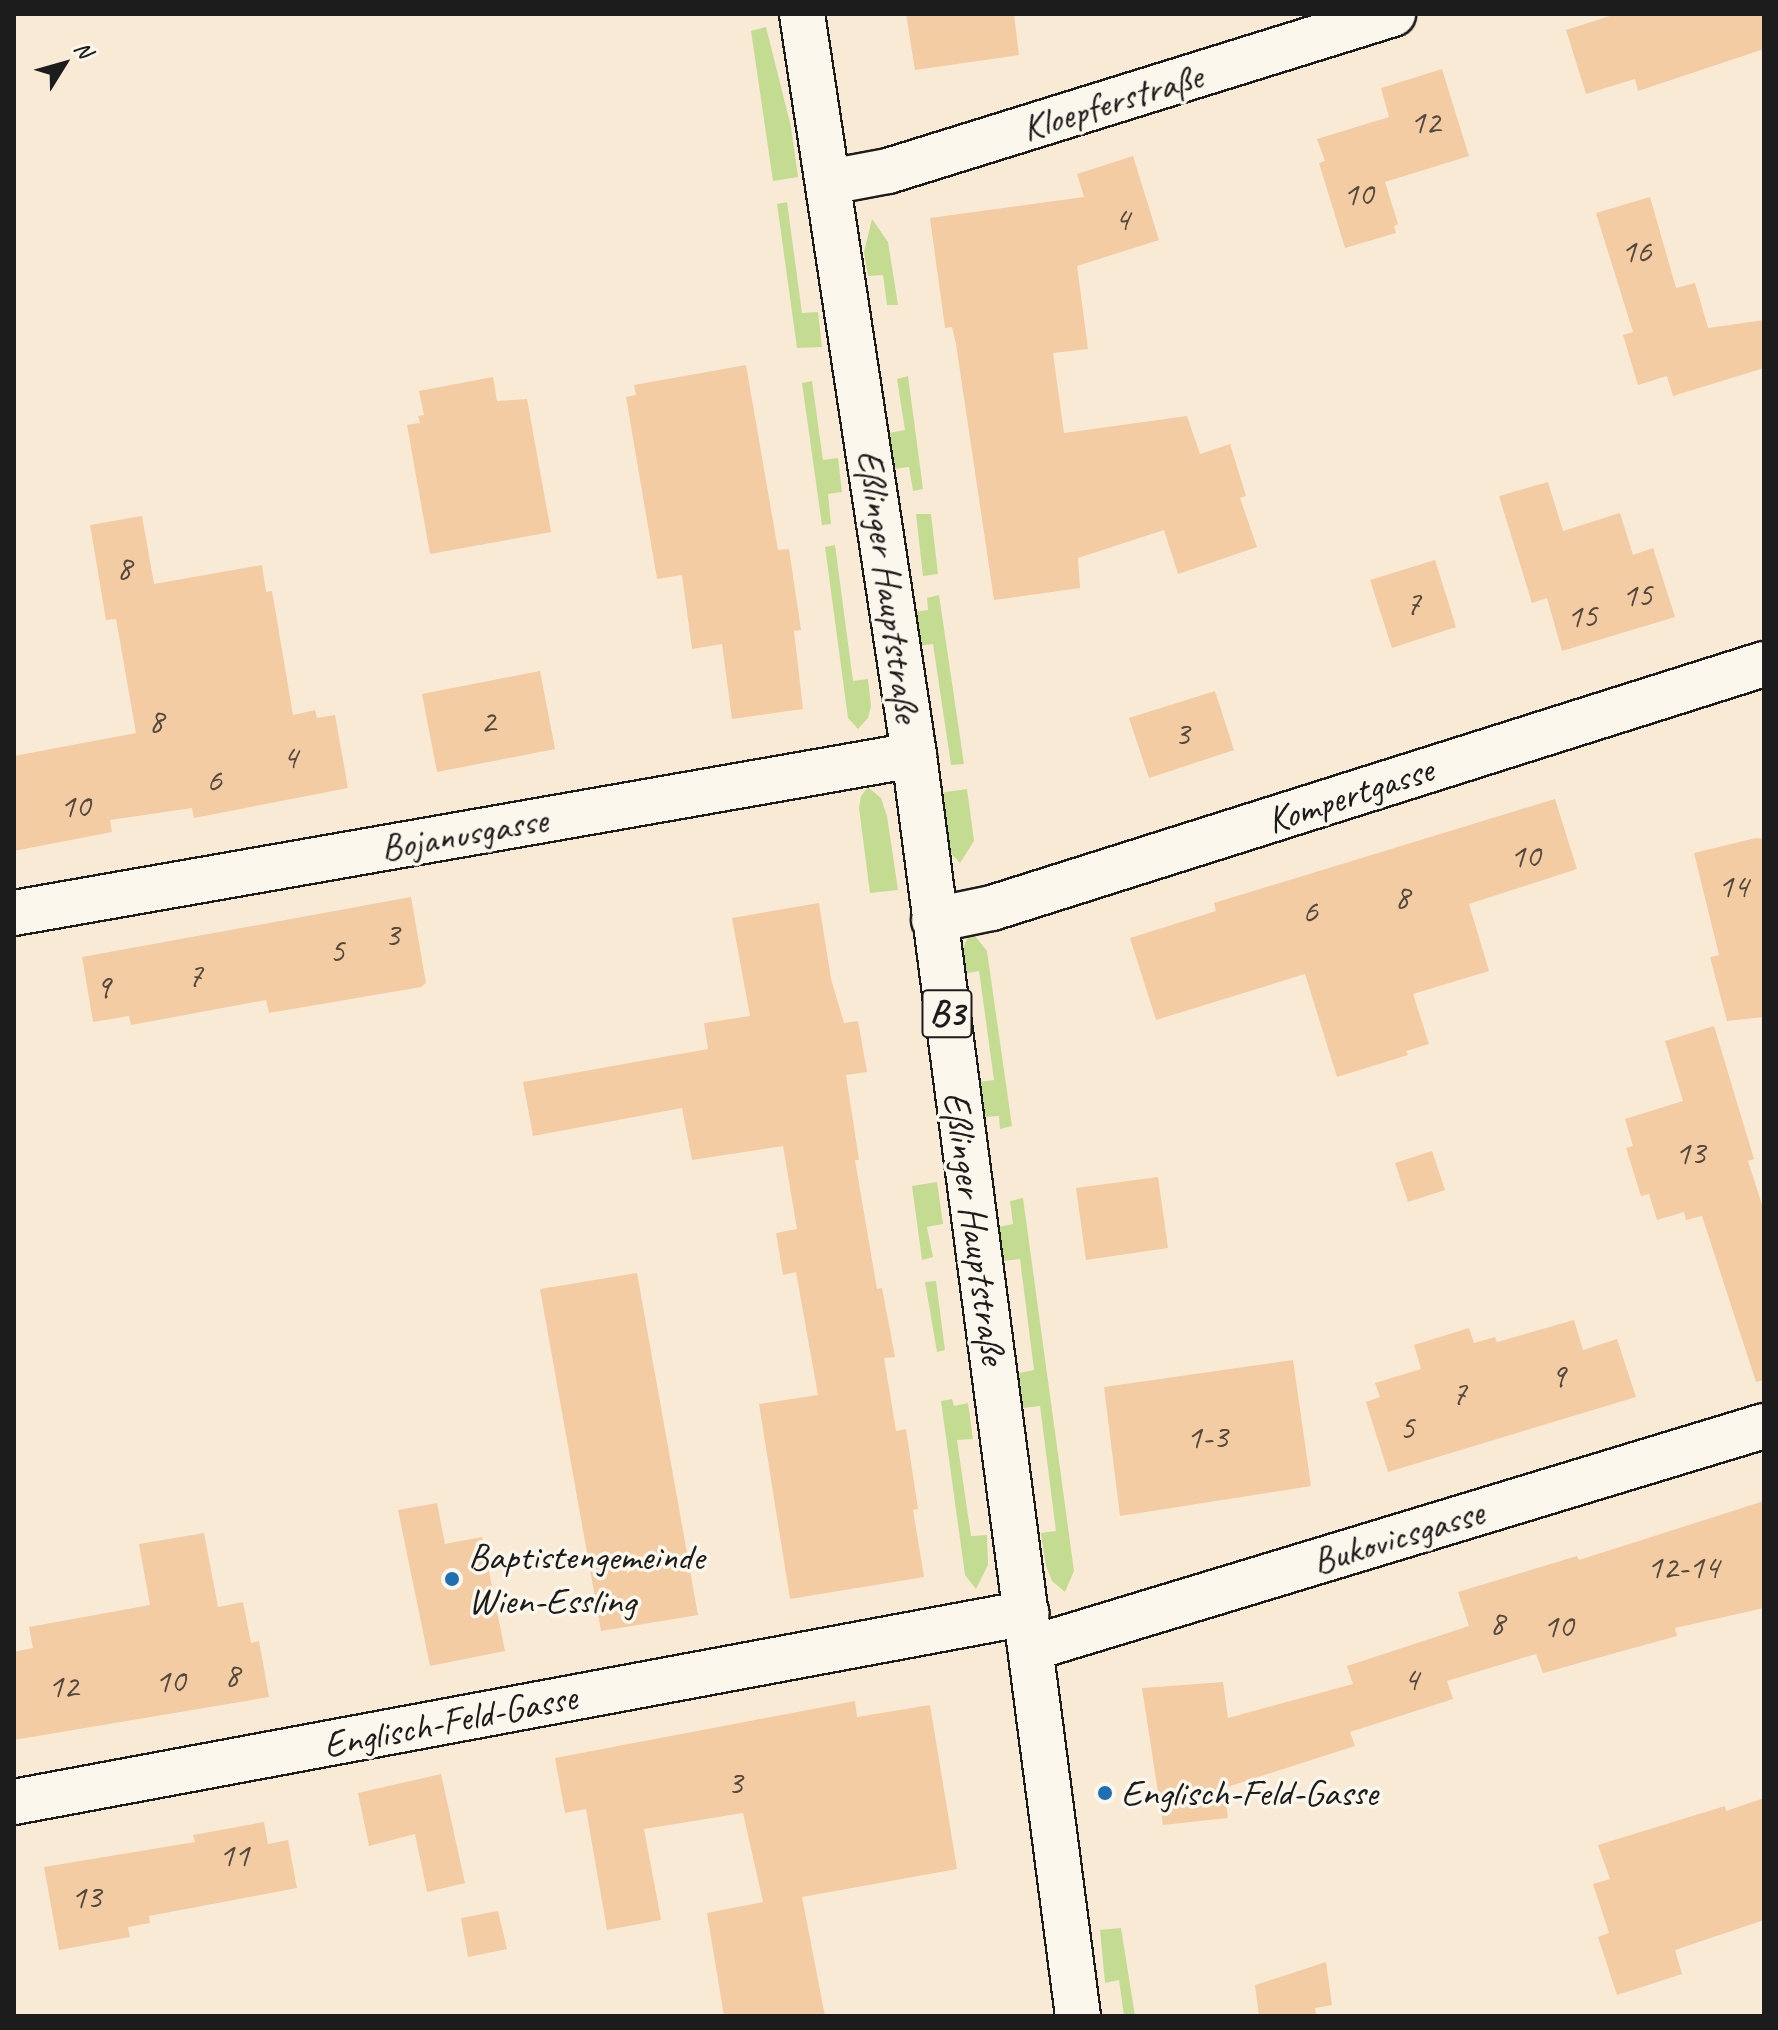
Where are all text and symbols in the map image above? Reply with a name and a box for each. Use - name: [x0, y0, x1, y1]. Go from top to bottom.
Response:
- north arrow: [24, 24, 104, 104]
- text: N: [68, 36, 98, 63]
- street label: Kloepferstraße: [1016, 53, 1208, 151]
- house number: 12: [1410, 102, 1440, 142]
- house number: 10: [1343, 174, 1373, 214]
- house number: 4: [1114, 199, 1130, 239]
- house number: 16: [1621, 231, 1651, 271]
- street label: Eßlinger Hauptstraße: [847, 446, 931, 726]
- house number: 8: [116, 548, 132, 588]
- house number: 15: [1622, 575, 1652, 615]
- house number: 7: [1405, 583, 1421, 623]
- house number: 15: [1567, 596, 1597, 636]
- house number: 8: [148, 701, 164, 741]
- house number: 2: [480, 701, 496, 741]
- house number: 3: [1174, 714, 1190, 754]
- house number: 4: [282, 737, 298, 777]
- street label: Kompertgasse: [1261, 747, 1439, 843]
- house number: 6: [206, 760, 222, 800]
- house number: 10: [60, 786, 90, 826]
- street label: Bojanusgasse: [377, 797, 551, 871]
- house number: 10: [1510, 836, 1540, 876]
- house number: 14: [1718, 866, 1748, 906]
- house number: 8: [1394, 877, 1410, 917]
- house number: 6: [1302, 891, 1318, 931]
- house number: 3: [384, 915, 400, 955]
- house number: 5: [329, 931, 345, 971]
- house number: 7: [187, 955, 203, 995]
- house number: 9: [95, 967, 111, 1007]
- road number: B3: [921, 982, 973, 1046]
- street label: Eßlinger Hauptstraße: [933, 1088, 1017, 1368]
- house number: 13: [1675, 1133, 1705, 1173]
- house number: 9: [1550, 1356, 1566, 1396]
- house number: 7: [1451, 1373, 1467, 1413]
- house number: 5: [1399, 1408, 1415, 1448]
- house number: 1-3: [1186, 1417, 1228, 1457]
- street label: Bukovicsgasse: [1307, 1489, 1489, 1585]
- place label: Baptistengemeinde Wien-Essling: [468, 1534, 704, 1624]
- house number: 12-14: [1647, 1547, 1719, 1587]
- marker: Baptistengemeinde Wien-Essling: [443, 1570, 461, 1588]
- house number: 8: [1489, 1603, 1505, 1643]
- house number: 10: [1543, 1606, 1573, 1646]
- house number: 8: [224, 1655, 240, 1695]
- house number: 4: [1403, 1659, 1419, 1699]
- house number: 10: [155, 1661, 185, 1701]
- house number: 12: [48, 1666, 78, 1706]
- street label: Englisch-Feld-Gasse: [320, 1674, 580, 1768]
- house number: 3: [727, 1763, 743, 1803]
- place label: Englisch-Feld-Gasse: [1121, 1770, 1378, 1816]
- marker: Englisch-Feld-Gasse: [1096, 1784, 1114, 1802]
- house number: 11: [219, 1835, 249, 1875]
- house number: 13: [71, 1877, 101, 1917]

